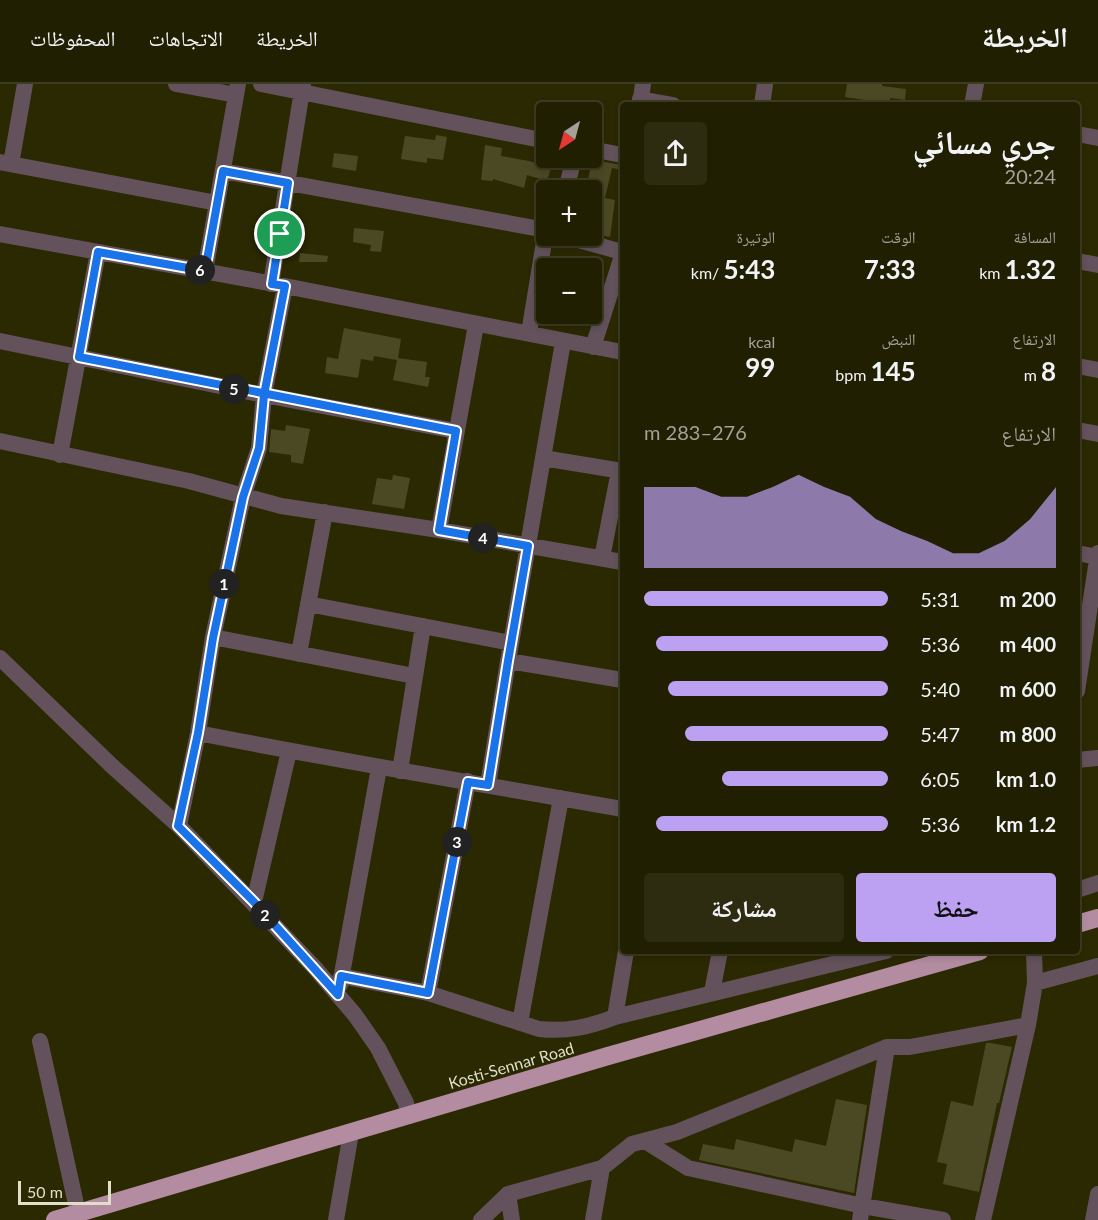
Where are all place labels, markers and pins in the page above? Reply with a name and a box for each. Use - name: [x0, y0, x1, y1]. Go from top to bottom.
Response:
- pin: [254, 208, 305, 259]
- pin: 6: [185, 255, 215, 285]
- pin: 5: [219, 374, 249, 404]
- pin: 4: [468, 523, 498, 553]
- pin: 1: [209, 569, 239, 599]
- pin: 3: [442, 827, 472, 857]
- pin: 2: [250, 900, 280, 930]

